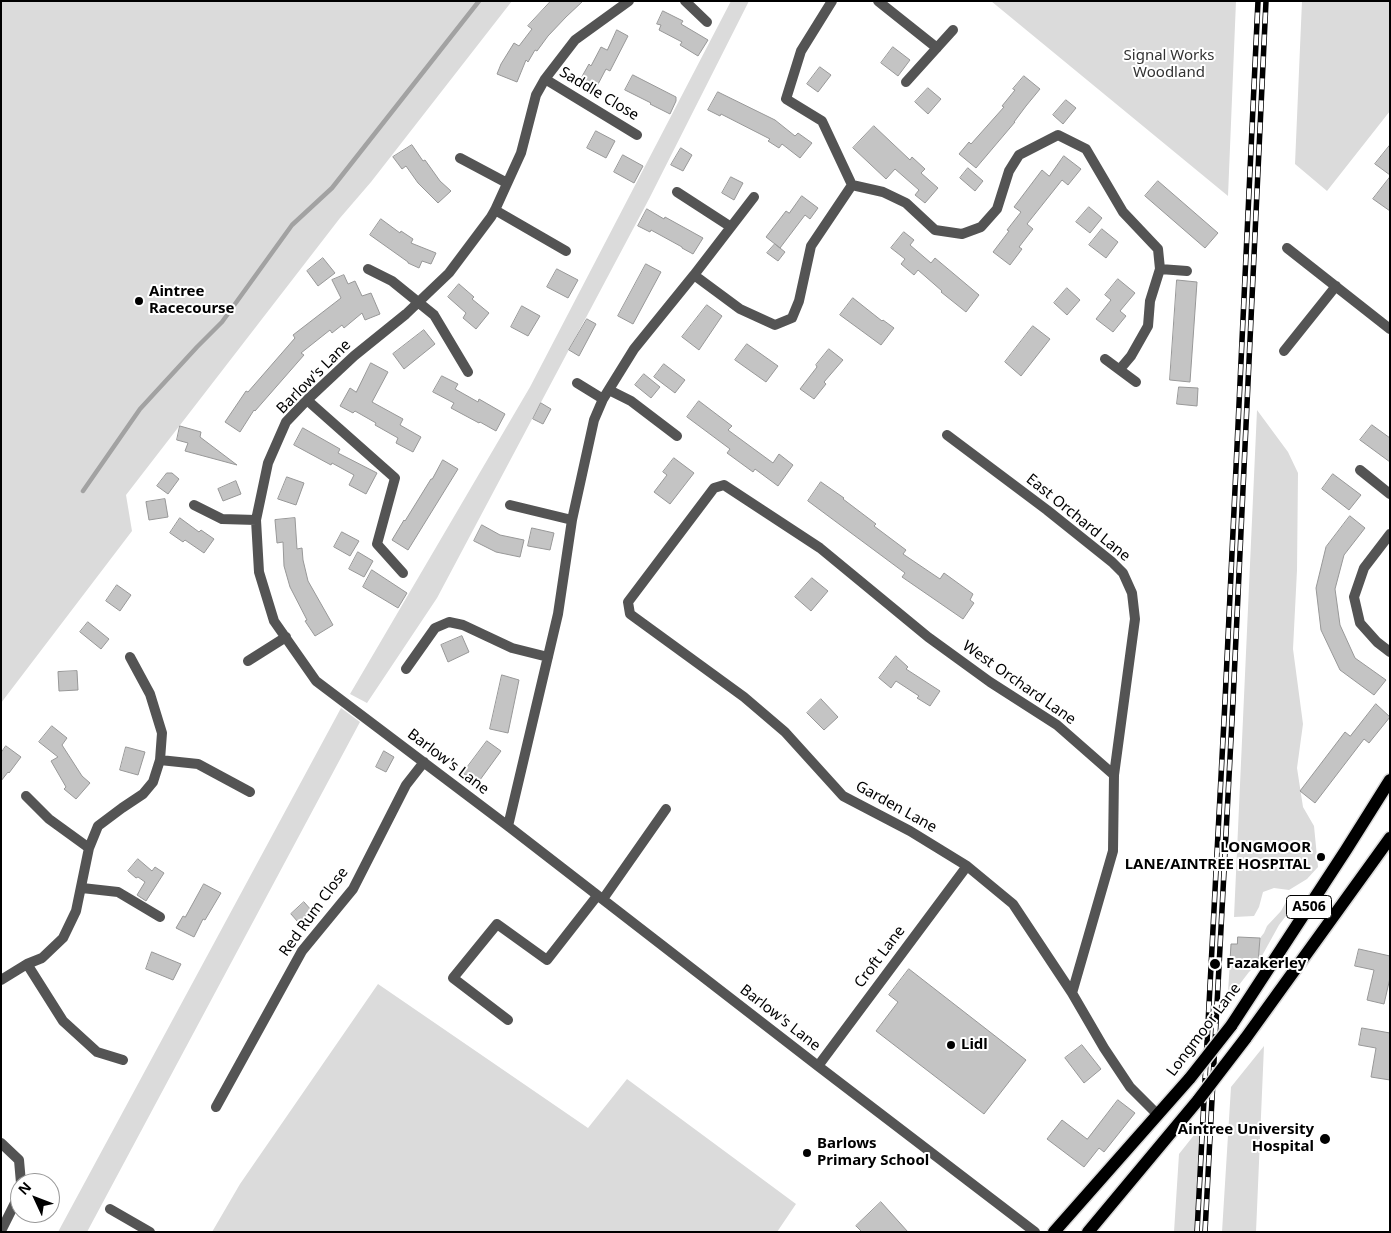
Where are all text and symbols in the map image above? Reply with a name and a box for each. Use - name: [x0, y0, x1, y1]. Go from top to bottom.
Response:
- park label: Signal Works Woodland: [1124, 47, 1214, 82]
- street label: Saddle Close: [556, 63, 642, 125]
- place label: Aintree Racecourse: [149, 283, 235, 318]
- marker: Aintree Racecourse: [133, 295, 145, 307]
- street label: Barlow's Lane: [273, 336, 355, 418]
- street label: East Orchard Lane: [1022, 470, 1134, 566]
- street label: West Orchard Lane: [959, 637, 1079, 729]
- street label: Barlow's Lane: [404, 726, 492, 798]
- street label: Garden Lane: [852, 777, 940, 837]
- place label: LONGMOOR LANE/AINTREE HOSPITAL: [1125, 839, 1311, 874]
- marker: LONGMOOR LANE/AINTREE HOSPITAL: [1315, 851, 1327, 863]
- street label: Red Rum Close: [276, 864, 352, 960]
- road number: A506: [1286, 896, 1332, 919]
- street label: Croft Lane: [851, 922, 909, 992]
- place label: Fazakerley: [1226, 955, 1306, 973]
- marker: Fazakerley: [1208, 957, 1222, 971]
- street label: Longmoor Lane: [1163, 980, 1245, 1080]
- street label: Barlow's Lane: [736, 981, 824, 1055]
- place label: Lidl: [961, 1036, 988, 1054]
- marker: Lidl: [945, 1039, 957, 1051]
- place label: Aintree University Hospital: [1178, 1121, 1314, 1156]
- marker: Aintree University Hospital: [1318, 1132, 1332, 1146]
- place label: Barlows Primary School: [817, 1135, 929, 1170]
- marker: Barlows Primary School: [801, 1147, 813, 1159]
- north arrow: [10, 1173, 60, 1223]
- text: N: [14, 1177, 35, 1199]

